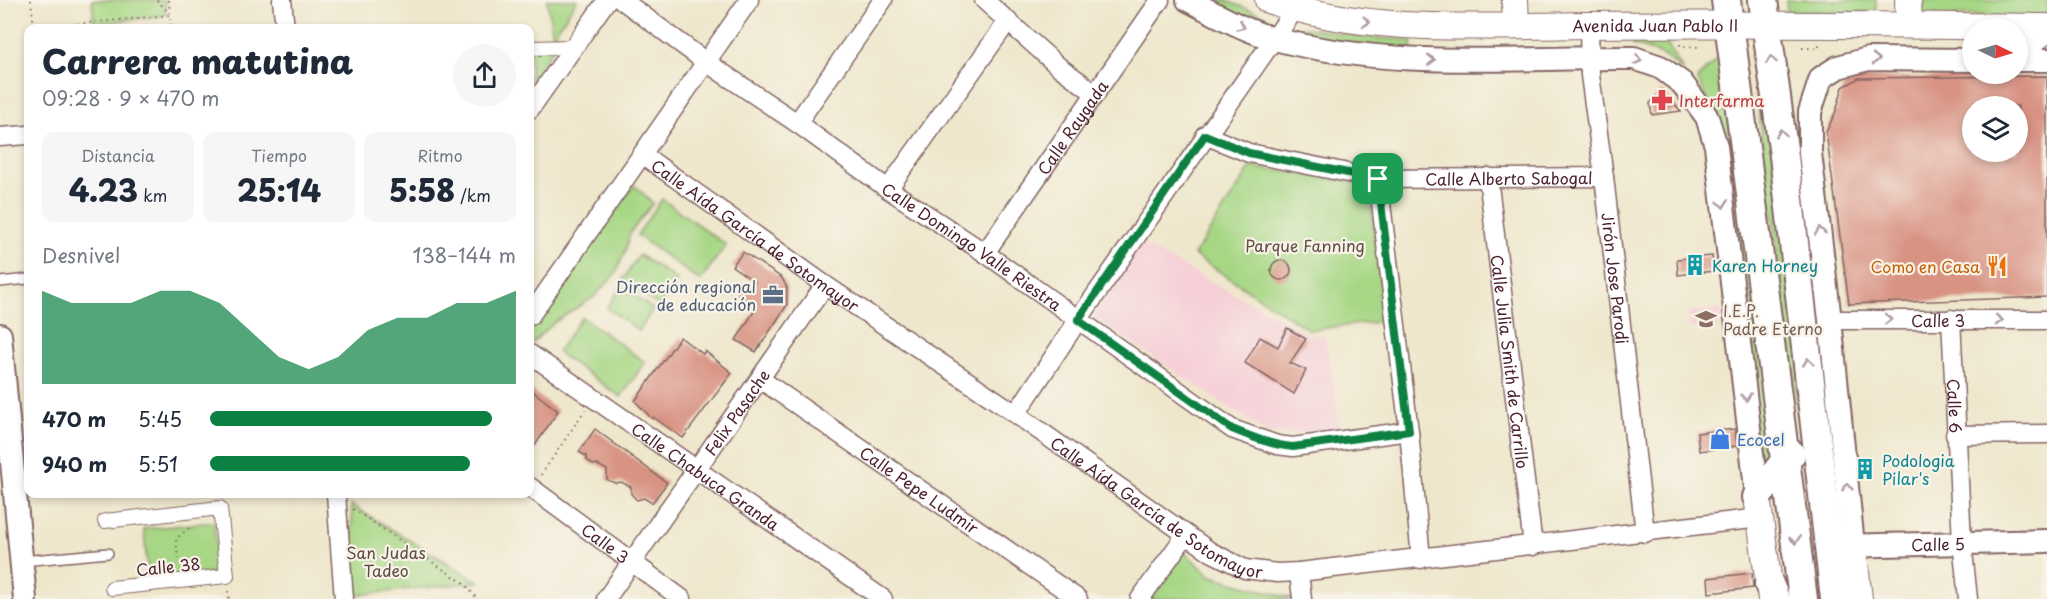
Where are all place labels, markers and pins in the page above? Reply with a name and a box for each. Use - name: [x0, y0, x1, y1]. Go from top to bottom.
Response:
- pharmacy icon: Interfarma: [1650, 88, 1674, 112]
- place label: Interfarma: [1679, 88, 1764, 112]
- pin: [1352, 153, 1403, 204]
- building icon: Karen Horney: [1683, 253, 1707, 277]
- place label: Karen Horney: [1712, 253, 1818, 277]
- place label: Como en Casa: [1870, 254, 1980, 278]
- restaurant icon: Como en Casa: [1985, 254, 2009, 278]
- place label: Dirección regional de educación: [616, 274, 756, 316]
- office icon: Dirección regional de educación: [761, 283, 785, 307]
- place label: I.E.P. Padre Eterno: [1723, 298, 1823, 340]
- school or university icon: I.E.P. Padre Eterno: [1694, 307, 1718, 331]
- shop icon: Ecocel: [1708, 427, 1732, 451]
- place label: Ecocel: [1737, 427, 1785, 451]
- place label: Podologia Pilar's: [1882, 448, 1955, 490]
- building icon: Podologia Pilar's: [1853, 457, 1877, 481]

